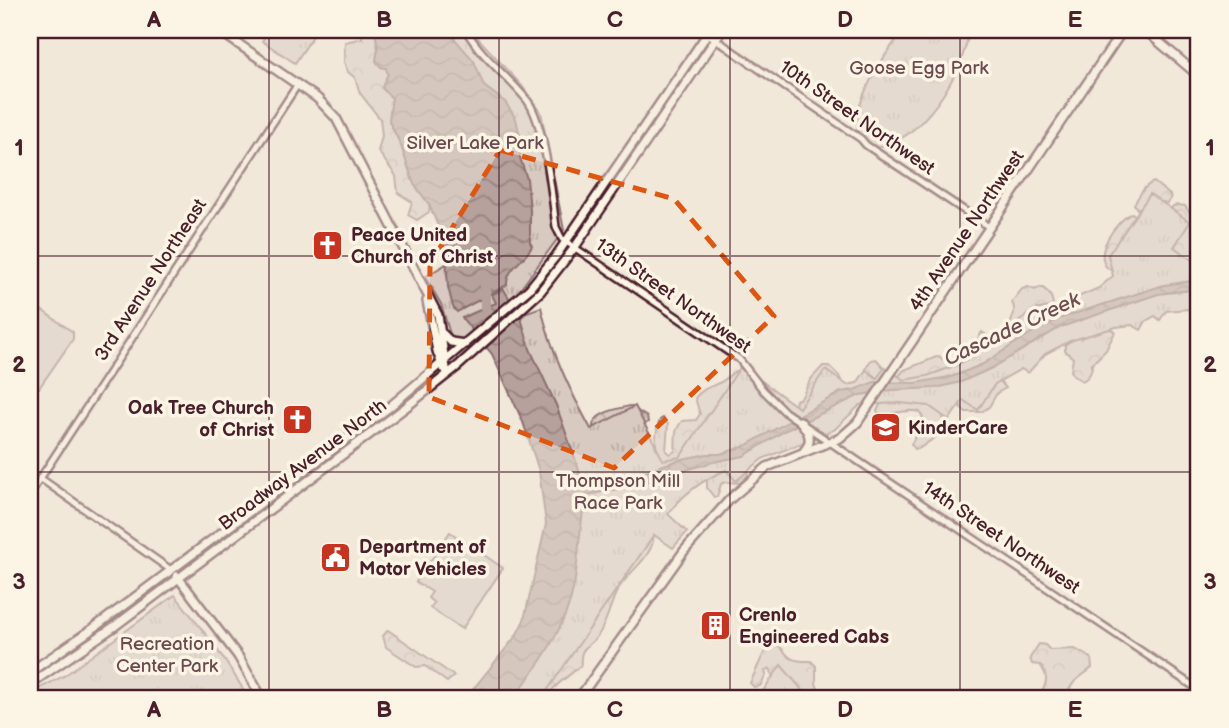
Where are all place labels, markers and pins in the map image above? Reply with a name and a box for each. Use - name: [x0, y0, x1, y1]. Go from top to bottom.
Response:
- place label: Peace United Church of Christ: [351, 224, 494, 269]
- church icon: Peace United Church of Christ: [311, 229, 345, 263]
- place label: Oak Tree Church of Christ: [128, 397, 275, 442]
- church icon: Oak Tree Church of Christ: [280, 402, 314, 436]
- school or university icon: KinderCare: [868, 411, 902, 445]
- place label: KinderCare: [908, 417, 1008, 440]
- place label: Department of Motor Vehicles: [359, 536, 487, 581]
- public building icon: Department of Motor Vehicles: [319, 541, 353, 575]
- place label: Crenlo Engineered Cabs: [739, 604, 889, 649]
- building icon: Crenlo Engineered Cabs: [699, 609, 733, 643]

